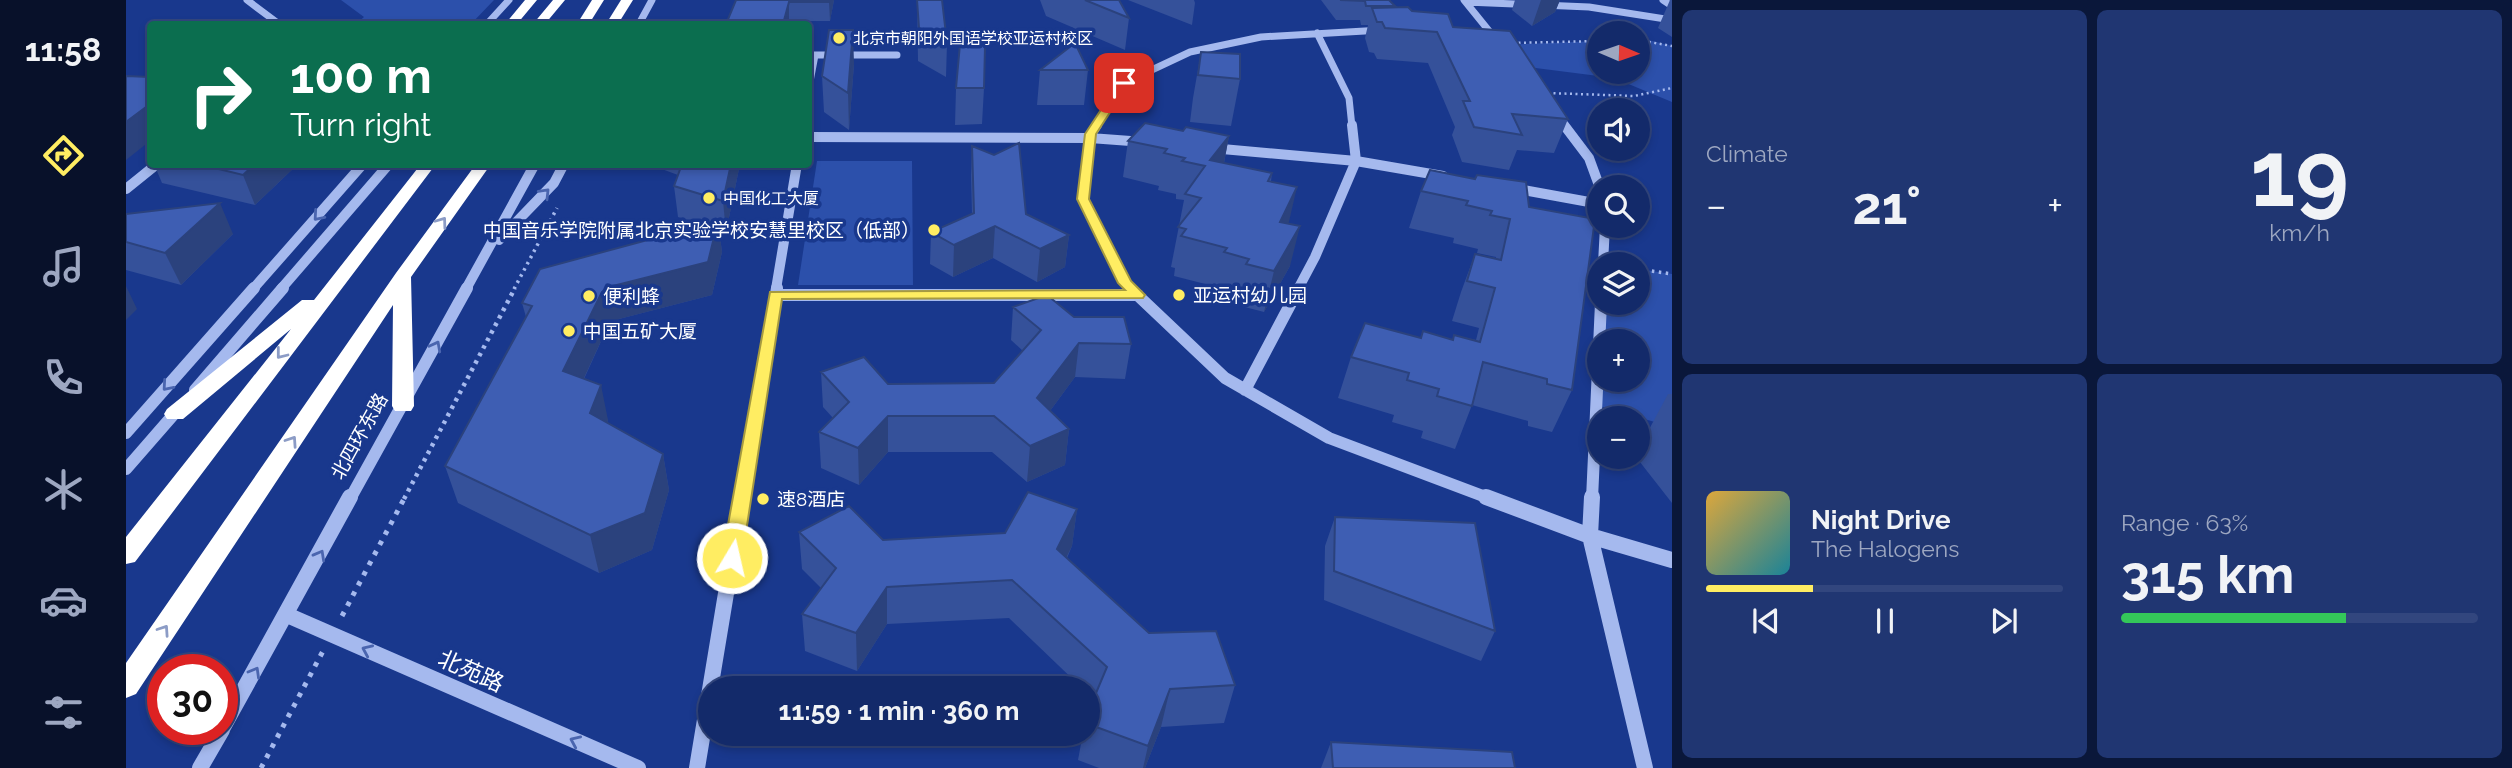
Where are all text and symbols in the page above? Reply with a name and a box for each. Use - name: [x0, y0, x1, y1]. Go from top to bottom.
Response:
- north arrow: [1587, 21, 1650, 84]
- map controls: [1587, 21, 1650, 469]
- place label: 北京市朝阳外国语学校亚运村校区: [853, 29, 1093, 48]
- marker: 北京市朝阳外国语学校亚运村校区: [831, 30, 847, 46]
- text: 11:58: [25, 31, 101, 68]
- text: 100 m: [290, 47, 432, 104]
- icon: right: [175, 49, 266, 140]
- pin: [1094, 53, 1154, 113]
- icon: arrive: [1105, 64, 1143, 102]
- button: sound: [1587, 98, 1650, 161]
- text: Turn right: [290, 106, 431, 143]
- text: 19: [2250, 120, 2349, 227]
- icon: directions: [39, 131, 88, 180]
- text: Climate: [1706, 140, 1788, 167]
- button: search: [1587, 175, 1650, 238]
- text: 21°: [1853, 175, 1921, 236]
- text: −: [1706, 183, 1726, 228]
- text: +: [2047, 183, 2063, 228]
- one-way arrow: [536, 188, 549, 201]
- place label: 中国化工大厦: [723, 189, 819, 208]
- marker: 中国化工大厦: [701, 190, 717, 206]
- one-way arrow: [314, 207, 326, 220]
- one-way arrow: [434, 217, 446, 230]
- place label: 中国音乐学院附属北京实验学校安慧里校区（低部）: [483, 219, 920, 241]
- text: km/h: [2269, 219, 2330, 246]
- marker: 中国音乐学院附属北京实验学校安慧里校区（低部）: [926, 222, 942, 238]
- icon: music: [39, 242, 88, 291]
- button: layers: [1587, 252, 1650, 315]
- place label: 亚运村幼儿园: [1193, 284, 1307, 306]
- place label: 便利蜂: [603, 285, 660, 307]
- marker: 亚运村幼儿园: [1171, 287, 1187, 303]
- marker: 便利蜂: [581, 288, 597, 304]
- place label: 中国五矿大厦: [583, 320, 697, 342]
- marker: 中国五矿大厦: [561, 323, 577, 339]
- button: +: [1587, 329, 1650, 392]
- one-way arrow: [428, 341, 441, 353]
- one-way arrow: [277, 347, 290, 359]
- icon: phone: [39, 353, 88, 402]
- one-way arrow: [163, 378, 175, 391]
- street label: 北四环东路: [326, 389, 392, 483]
- button: −: [1587, 406, 1650, 469]
- one-way arrow: [283, 436, 296, 449]
- icon: climate: [39, 465, 88, 514]
- place label: 速8酒店: [777, 488, 845, 510]
- marker: 速8酒店: [755, 491, 771, 507]
- text: Night Drive: [1811, 505, 1950, 535]
- text: Range · 63%: [2121, 509, 2248, 536]
- position arrow: [695, 521, 769, 595]
- text: The Halogens: [1811, 535, 1959, 562]
- text: 315 km: [2121, 544, 2294, 605]
- one-way arrow: [312, 550, 325, 563]
- icon: car: [39, 576, 88, 625]
- icon: previous: [1747, 602, 1785, 640]
- icon: pause: [1866, 602, 1904, 640]
- icon: next: [1985, 602, 2023, 640]
- one-way arrow: [156, 624, 169, 637]
- one-way arrow: [361, 644, 374, 658]
- street label: 北苑路: [434, 644, 508, 697]
- speed limit sign: 30: [147, 654, 238, 745]
- one-way arrow: [247, 667, 260, 679]
- icon: filters: [39, 688, 88, 737]
- text: 11:59 · 1 min · 360 m: [779, 696, 1019, 726]
- one-way arrow: [570, 735, 582, 749]

